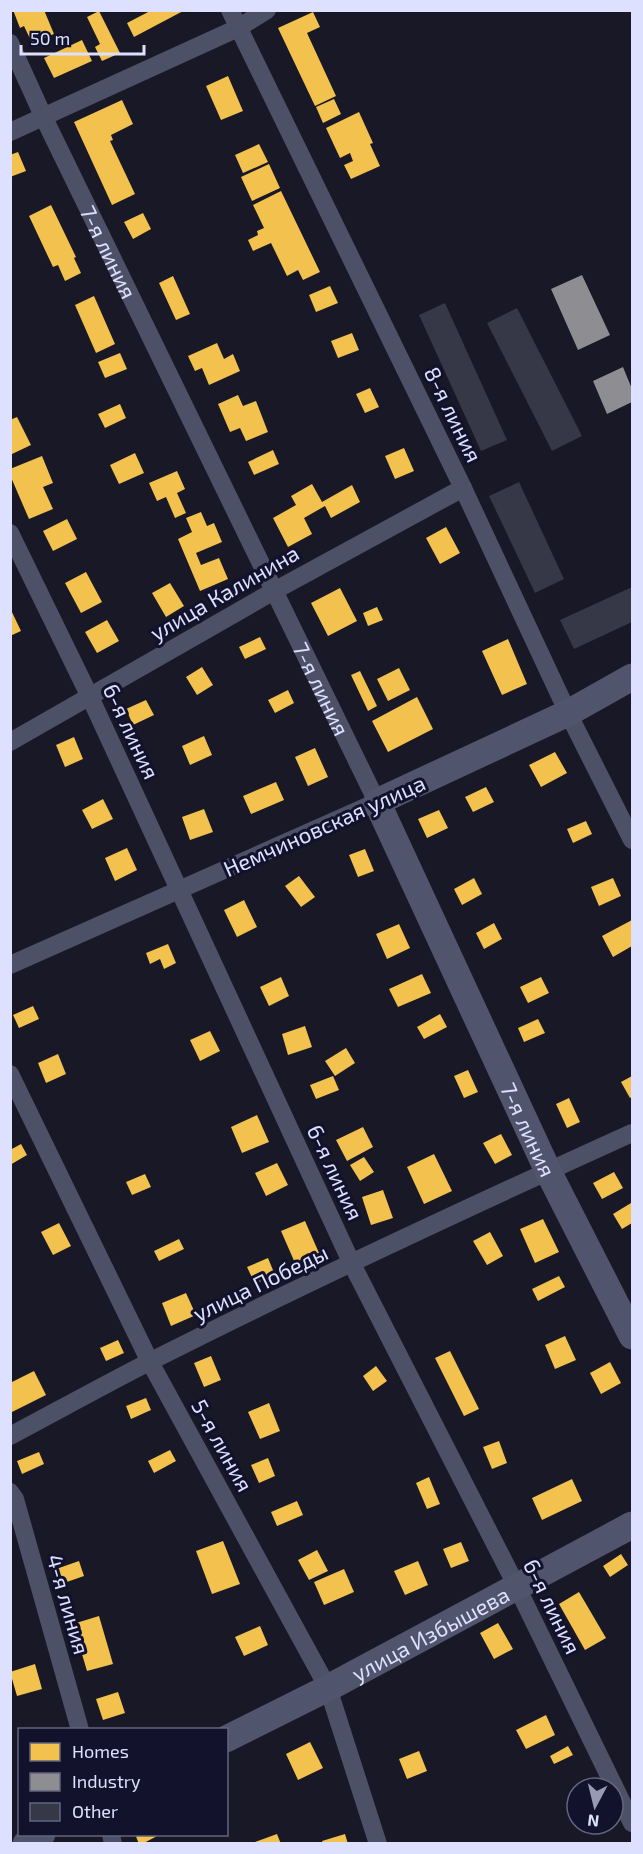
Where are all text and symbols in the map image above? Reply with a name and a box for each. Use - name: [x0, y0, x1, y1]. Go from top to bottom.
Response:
- scale bar: [21, 18, 144, 56]
- text: 50 m: [30, 27, 70, 49]
- street label: 7-я линия: [75, 201, 143, 303]
- street label: 8-я линия: [420, 362, 488, 466]
- street label: улица Калинина: [145, 539, 304, 646]
- street label: 7-я линия: [288, 638, 355, 740]
- street label: 6-я линия: [99, 679, 165, 783]
- street label: Немчиновская улица: [219, 769, 429, 882]
- street label: 7-я линия: [496, 1078, 562, 1180]
- street label: 6-я линия: [303, 1120, 369, 1224]
- street label: улица Победы: [188, 1238, 332, 1327]
- street label: 5-я линия: [187, 1394, 259, 1496]
- street label: 4-я линия: [42, 1551, 96, 1657]
- street label: 6-я линия: [519, 1554, 587, 1658]
- street label: улица Избышева: [347, 1580, 513, 1687]
- legend: [18, 1728, 228, 1836]
- text: Homes: [72, 1740, 129, 1762]
- text: Industry: [72, 1770, 141, 1792]
- north arrow: [565, 1776, 625, 1836]
- text: Other: [72, 1800, 118, 1822]
- text: N: [586, 1811, 600, 1832]

